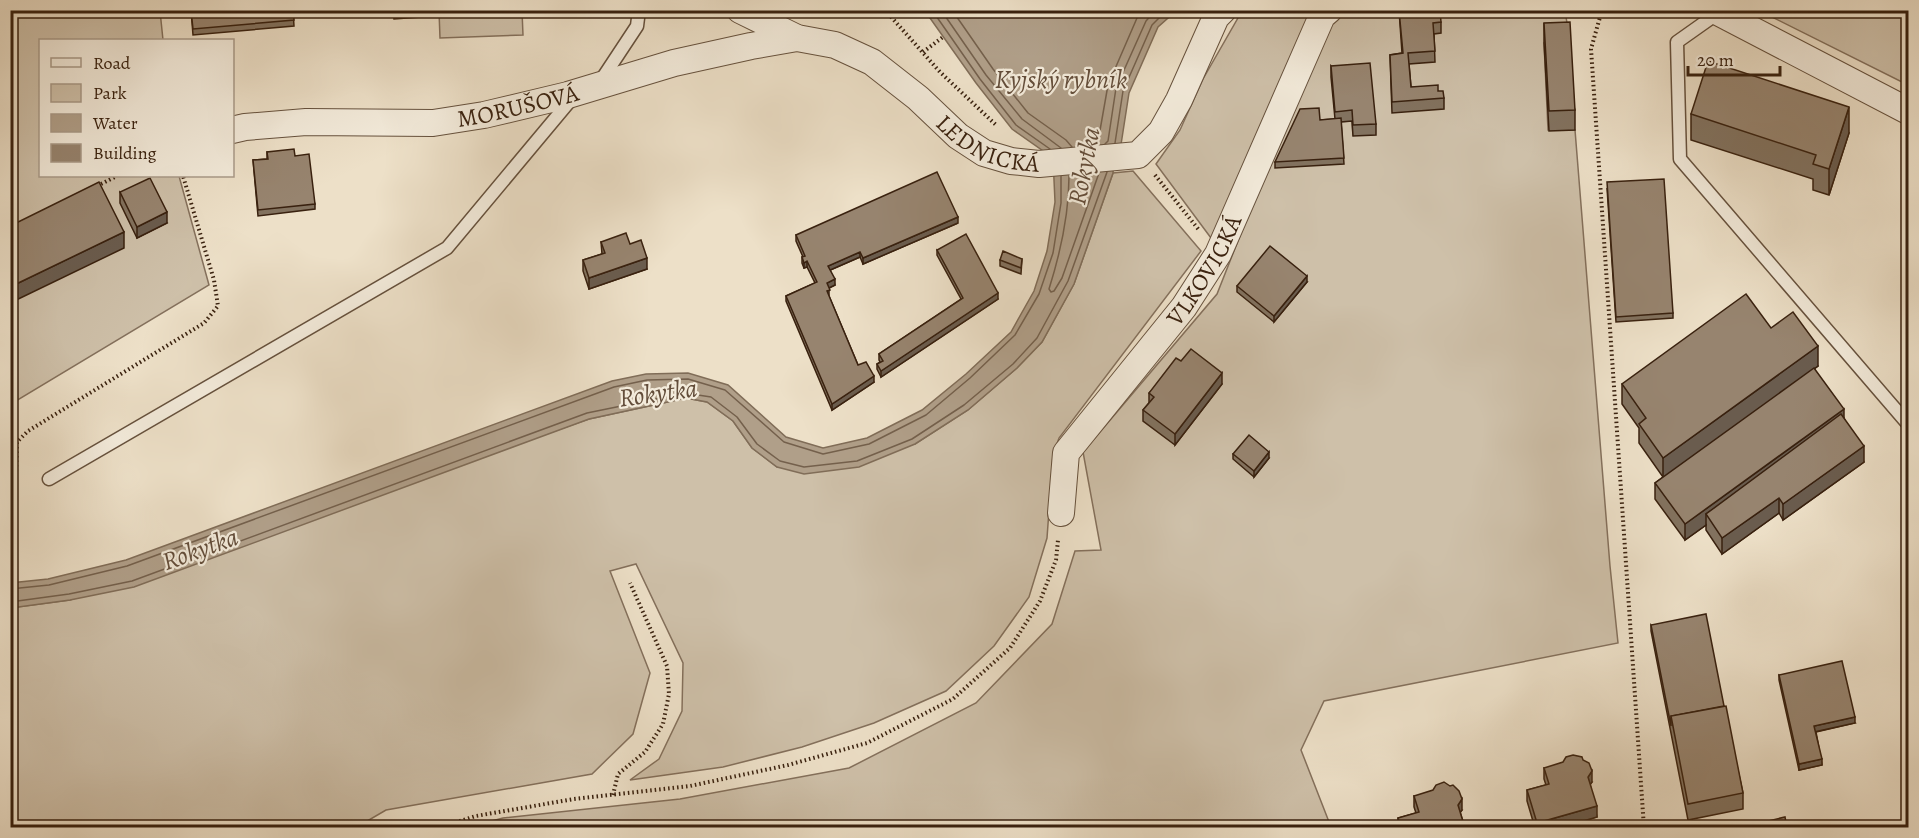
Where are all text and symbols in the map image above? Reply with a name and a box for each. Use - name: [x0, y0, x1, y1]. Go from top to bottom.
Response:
- legend: [39, 39, 234, 177]
- scale bar: [1688, 39, 1780, 77]
- text: 20 m: [1697, 48, 1734, 72]
- text: Road: [93, 51, 131, 75]
- water label: Kyjský rybník: [995, 62, 1127, 97]
- street label: MORUŠOVÁ: [455, 76, 583, 135]
- text: Park: [93, 81, 127, 105]
- street label: LEDNICKÁ: [929, 107, 1042, 180]
- text: Water: [92, 111, 138, 135]
- water label: Rokytka: [1059, 124, 1109, 208]
- text: Building: [93, 141, 157, 165]
- street label: VLKOVICKÁ: [1158, 209, 1249, 333]
- water label: Rokytka: [617, 370, 699, 416]
- water label: Rokytka: [157, 519, 243, 579]

